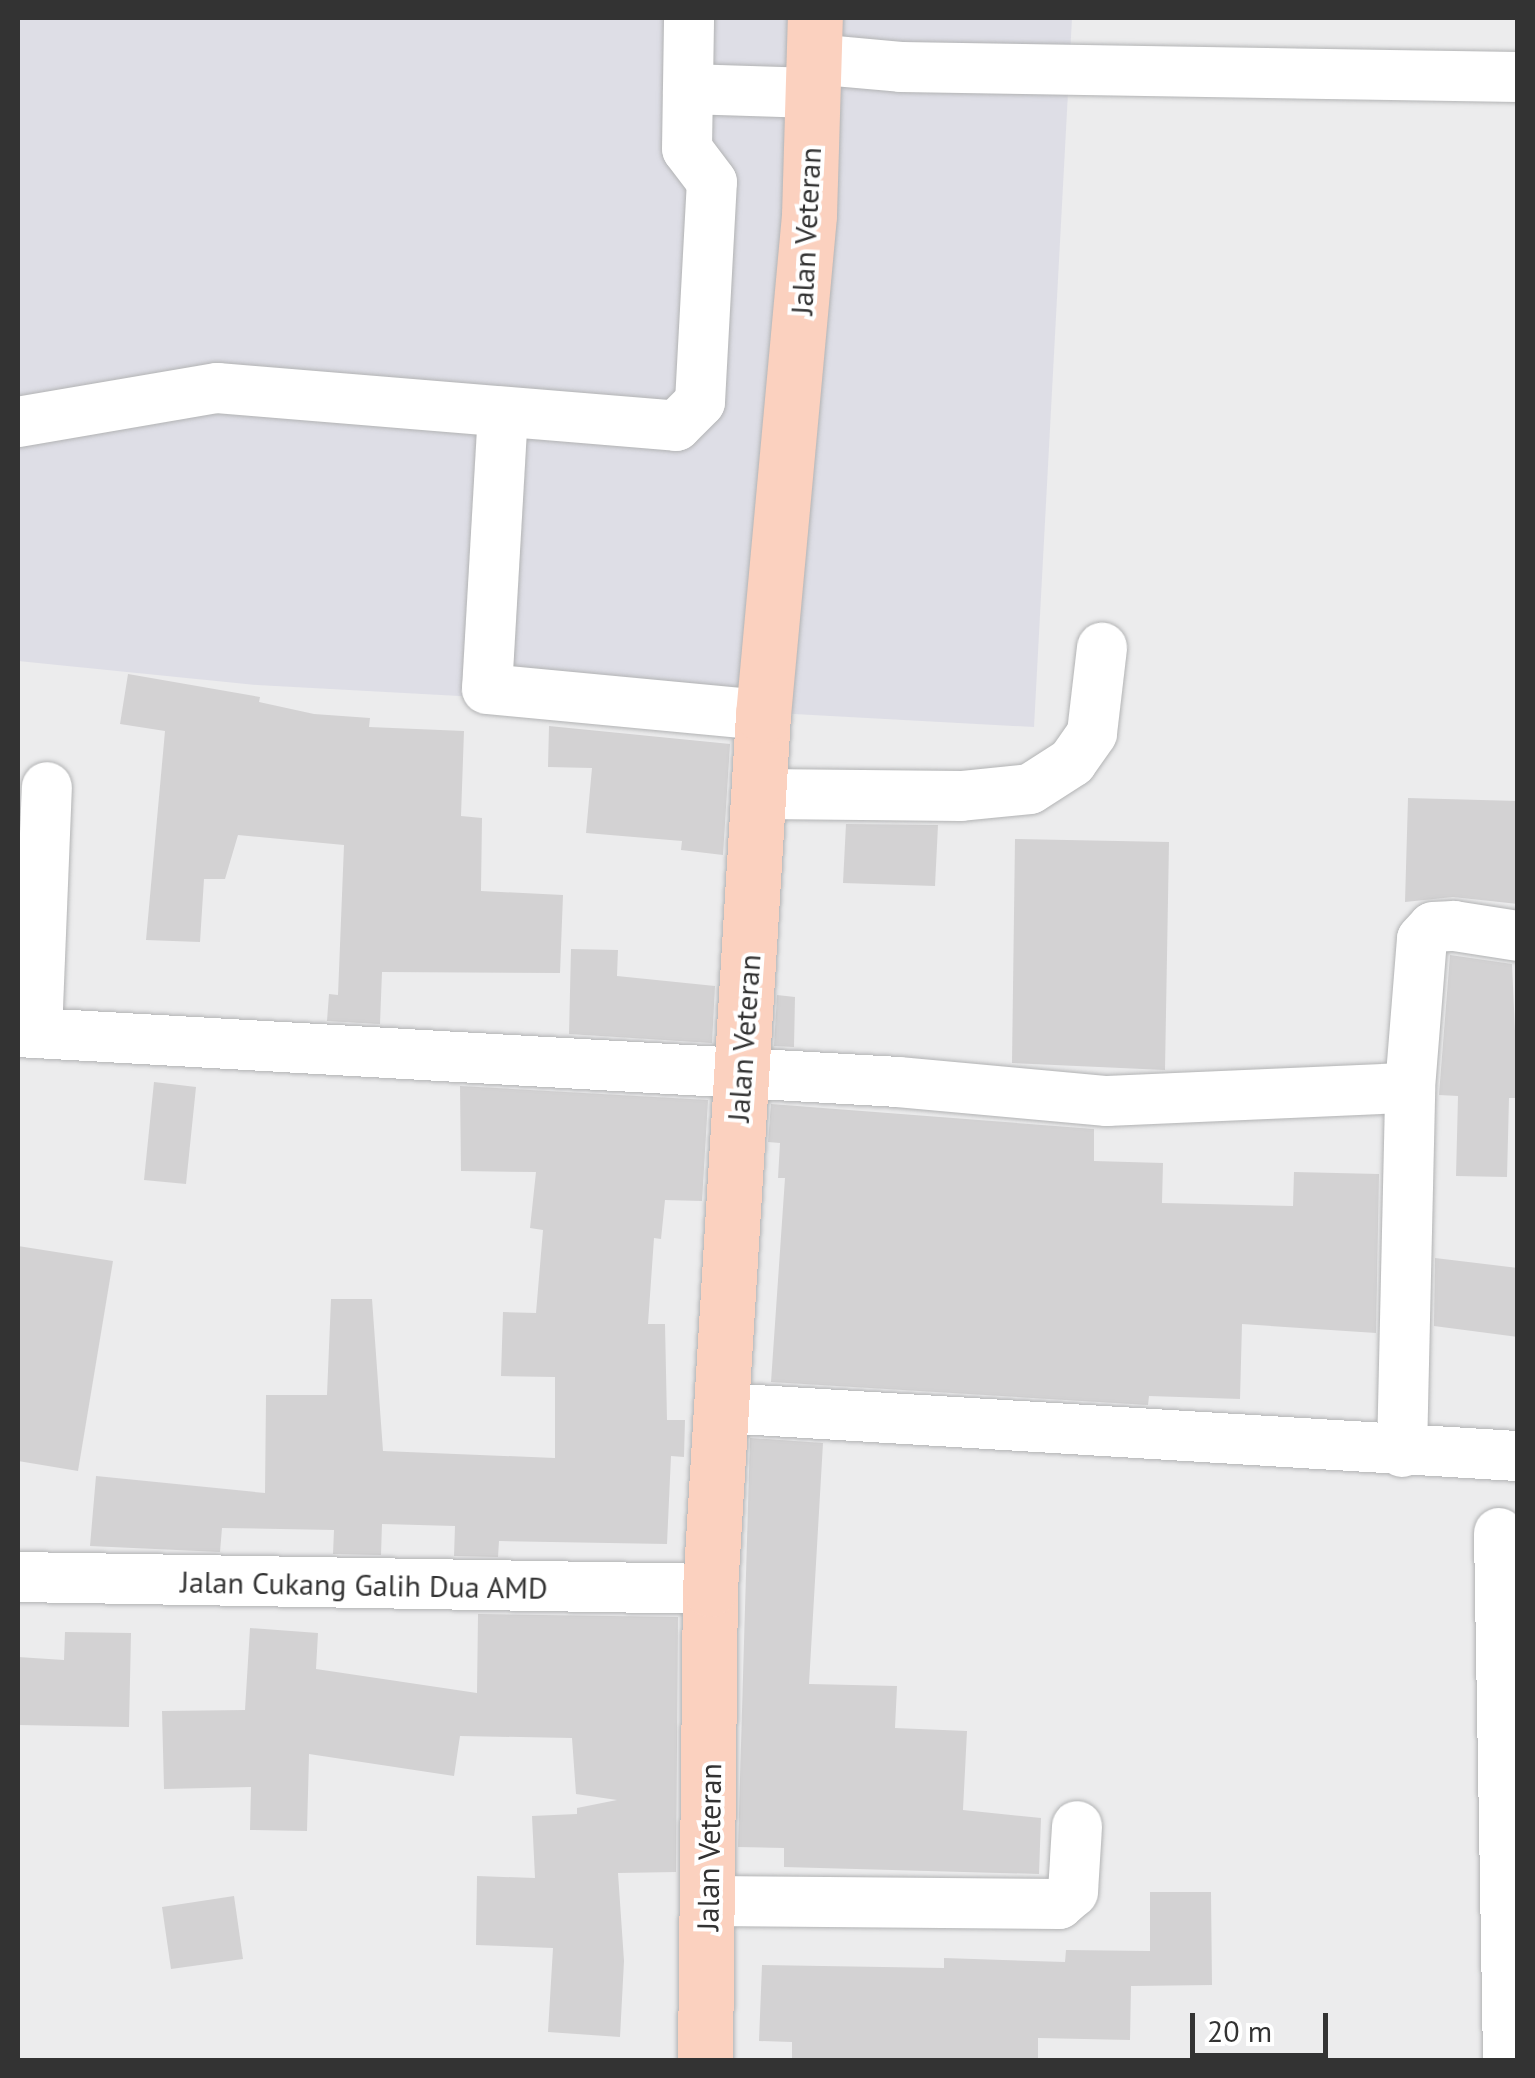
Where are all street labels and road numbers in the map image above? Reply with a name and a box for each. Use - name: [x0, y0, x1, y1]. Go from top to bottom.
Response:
- street label: Jalan Veteran: [784, 146, 828, 316]
- street label: Jalan Veteran: [720, 953, 768, 1123]
- street label: Jalan Cukang Galih Dua AMD: [180, 1564, 548, 1606]
- street label: Jalan Veteran: [690, 1762, 728, 1932]

